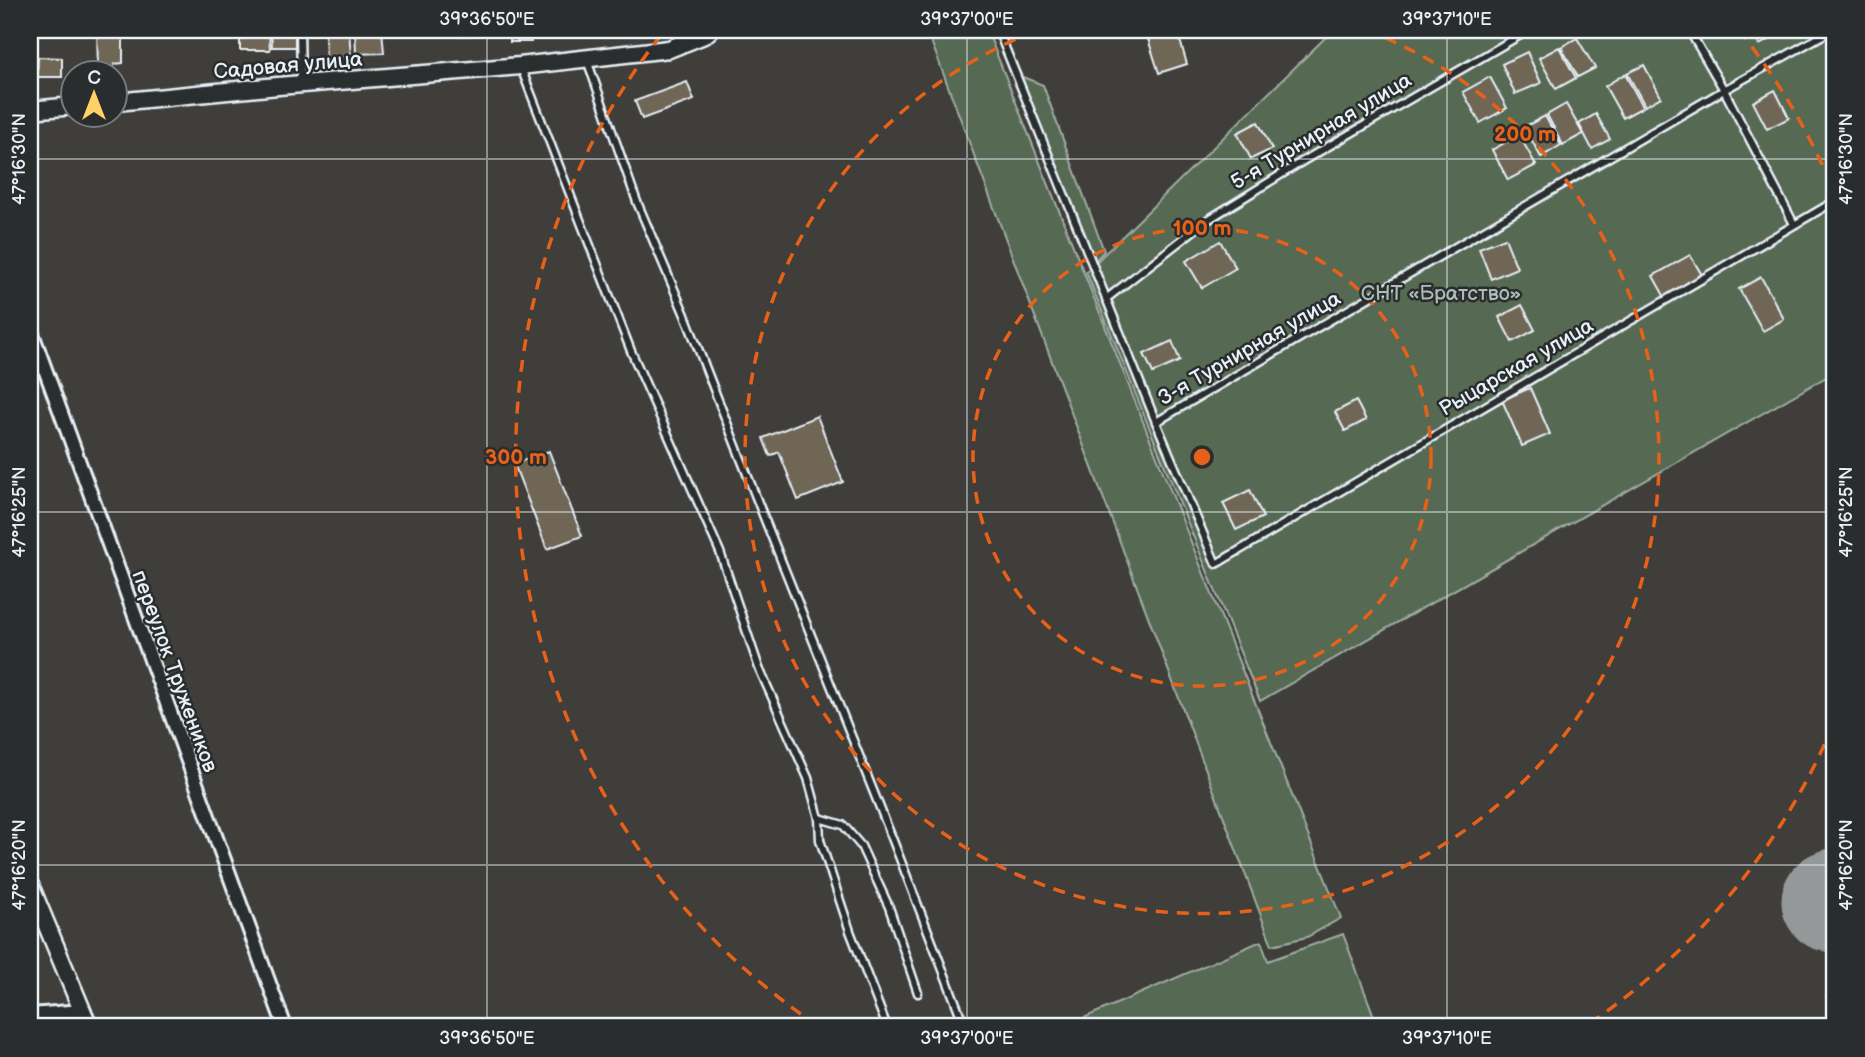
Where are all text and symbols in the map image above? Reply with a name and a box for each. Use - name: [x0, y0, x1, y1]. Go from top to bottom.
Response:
- text: 39°36'50"E: [439, 9, 535, 30]
- text: 39°37'00"E: [920, 9, 1014, 30]
- text: 39°37'10"E: [1402, 9, 1492, 30]
- street label: Садовая улица: [213, 46, 364, 84]
- north arrow: [60, 60, 130, 130]
- text: С: [87, 67, 101, 90]
- street label: 5-я Турнирная улица: [1227, 67, 1416, 195]
- text: 47°16'30"N: [9, 113, 30, 205]
- text: 47°16'30"N: [1836, 113, 1857, 205]
- text: 200 m: [1494, 122, 1556, 147]
- text: 100 m: [1173, 216, 1231, 241]
- park label: СНТ «Братство»: [1361, 281, 1521, 306]
- street label: 3-я Турнирная улица: [1153, 286, 1346, 411]
- street label: Рыцарская улица: [1435, 313, 1598, 422]
- text: 300 m: [485, 445, 547, 470]
- centre of rings: [1190, 445, 1214, 469]
- text: 47°16'25"N: [9, 466, 30, 558]
- text: 47°16'25"N: [1836, 466, 1857, 558]
- street label: переулок Тружеников: [126, 567, 223, 776]
- text: 47°16'20"N: [9, 819, 30, 911]
- text: 47°16'20"N: [1836, 819, 1857, 911]
- text: 39°36'50"E: [439, 1028, 535, 1049]
- text: 39°37'00"E: [920, 1028, 1014, 1049]
- text: 39°37'10"E: [1402, 1028, 1492, 1049]

